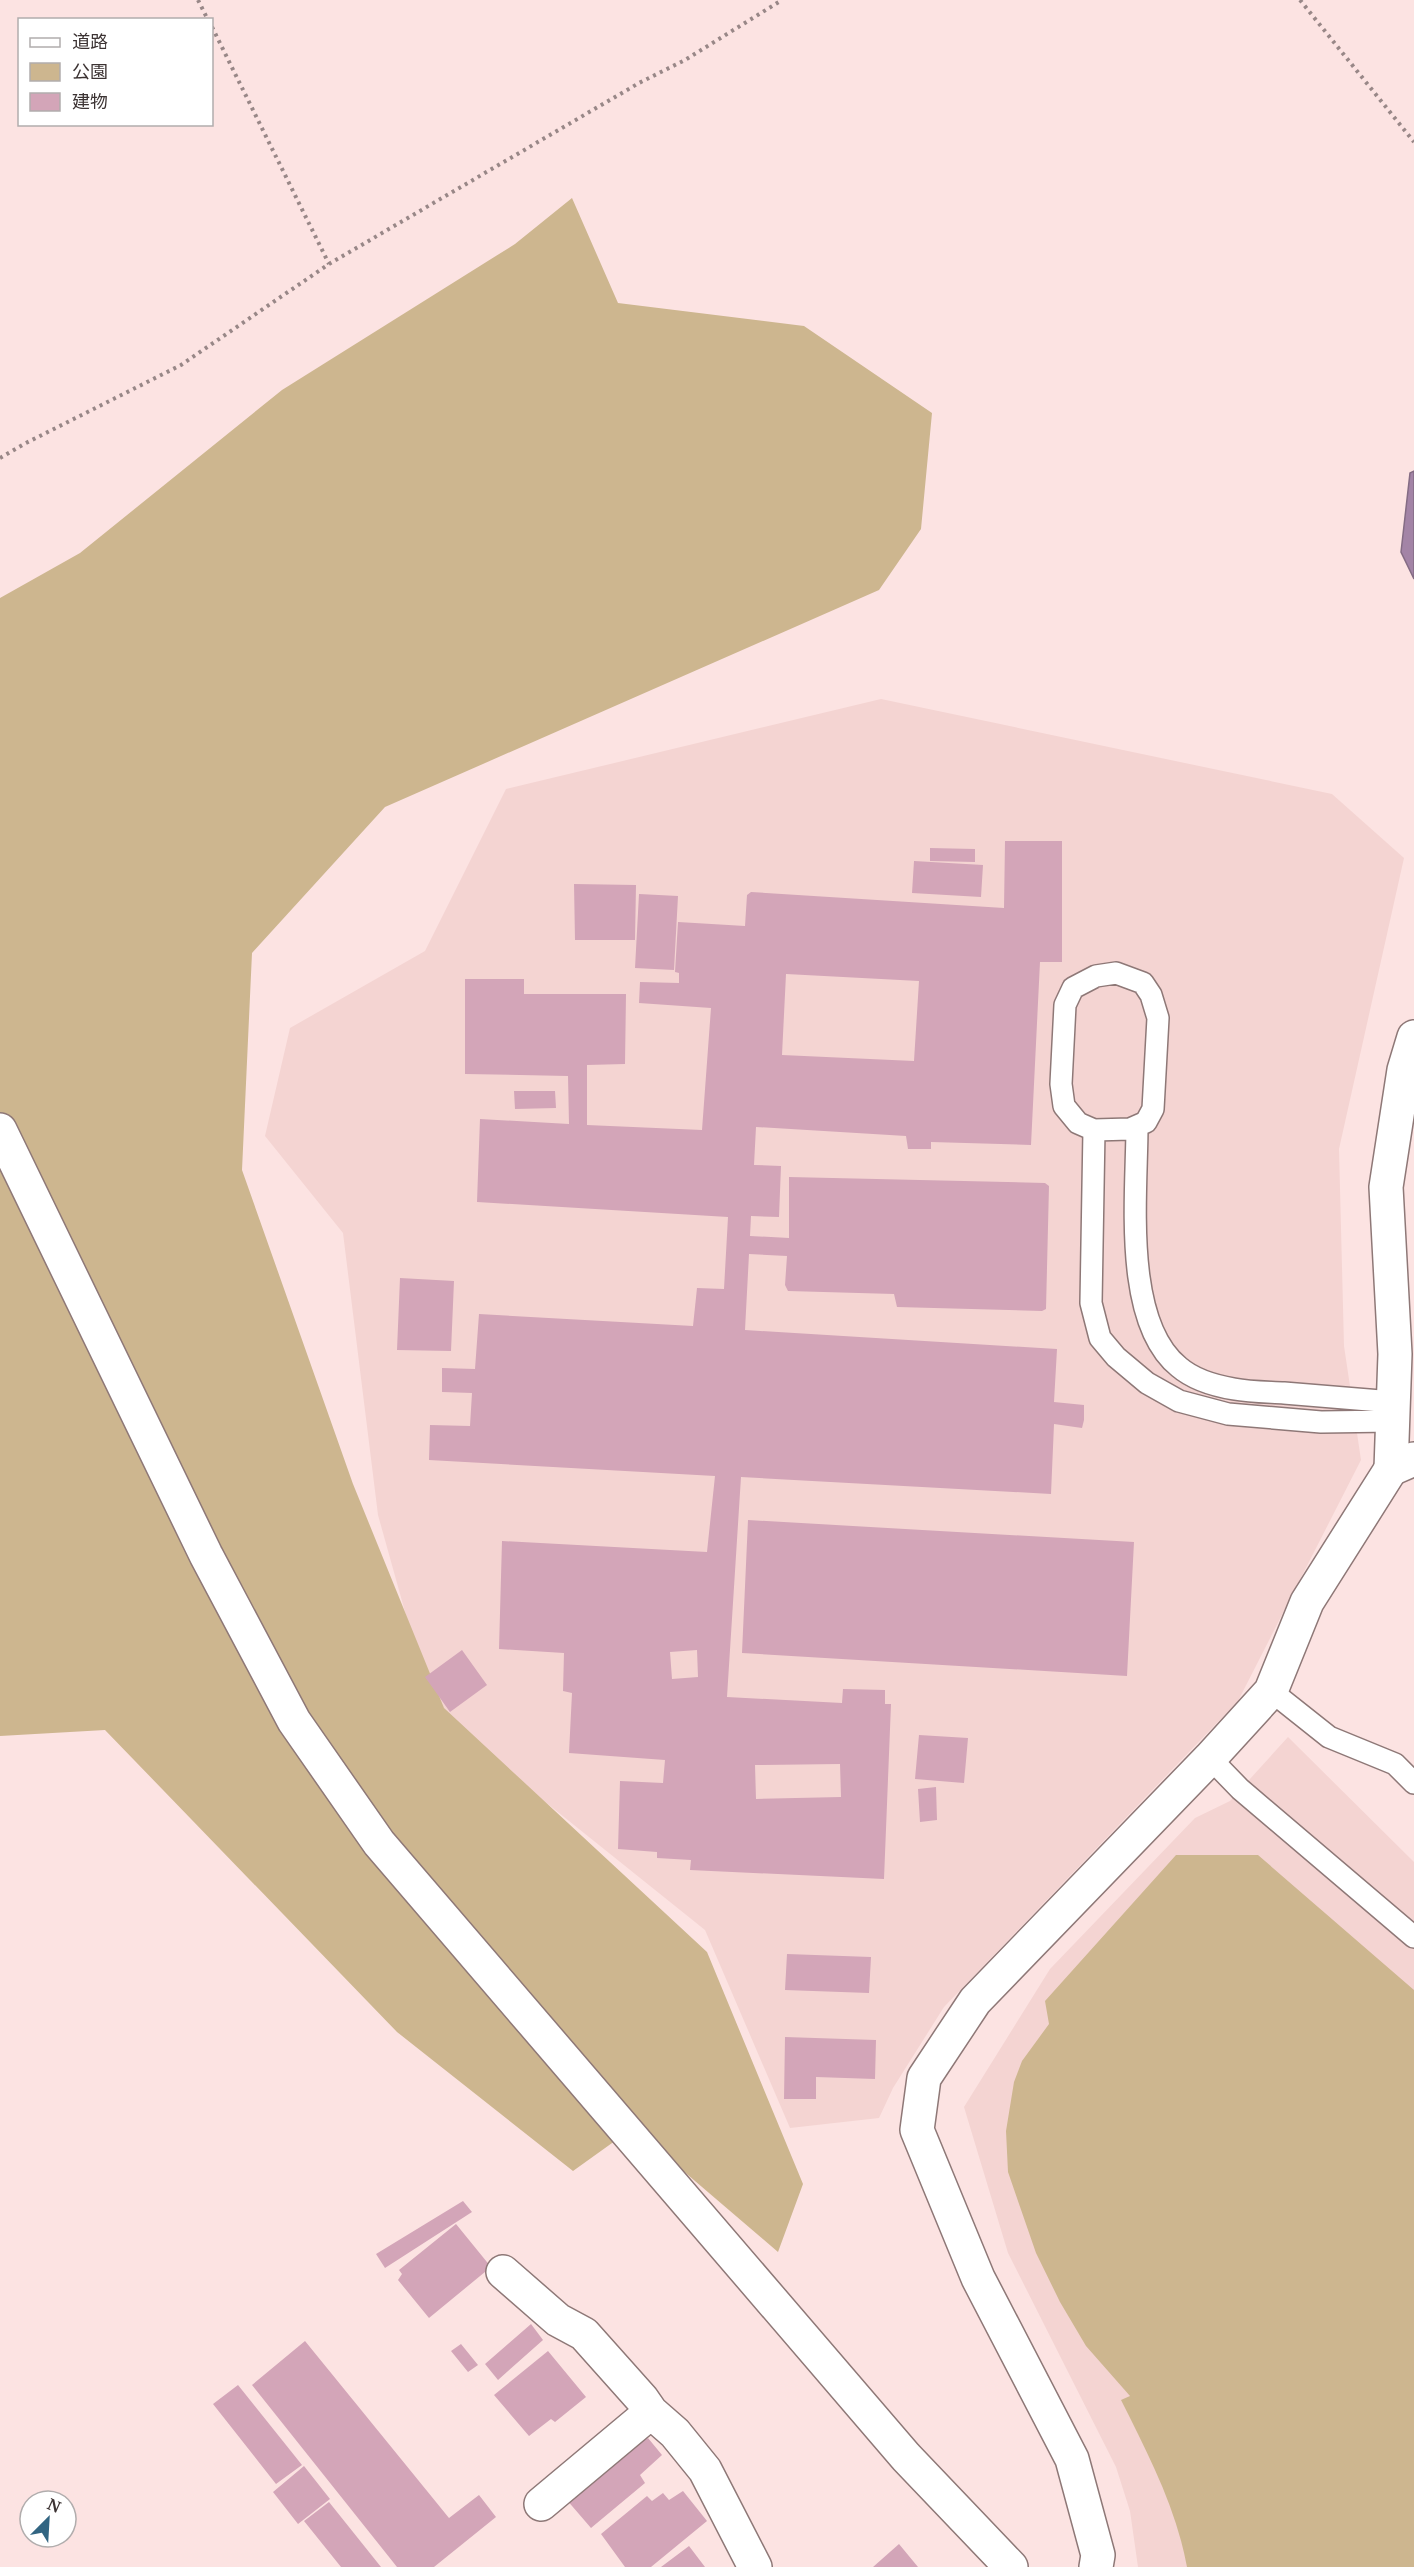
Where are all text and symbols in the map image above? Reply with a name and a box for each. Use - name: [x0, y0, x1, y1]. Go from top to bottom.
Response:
- legend: [18, 18, 213, 126]
- text: 道路: [72, 29, 108, 53]
- text: 公園: [72, 59, 108, 83]
- text: 建物: [72, 89, 108, 113]
- north arrow: [18, 2489, 78, 2549]
- text: N: [44, 2493, 65, 2518]

